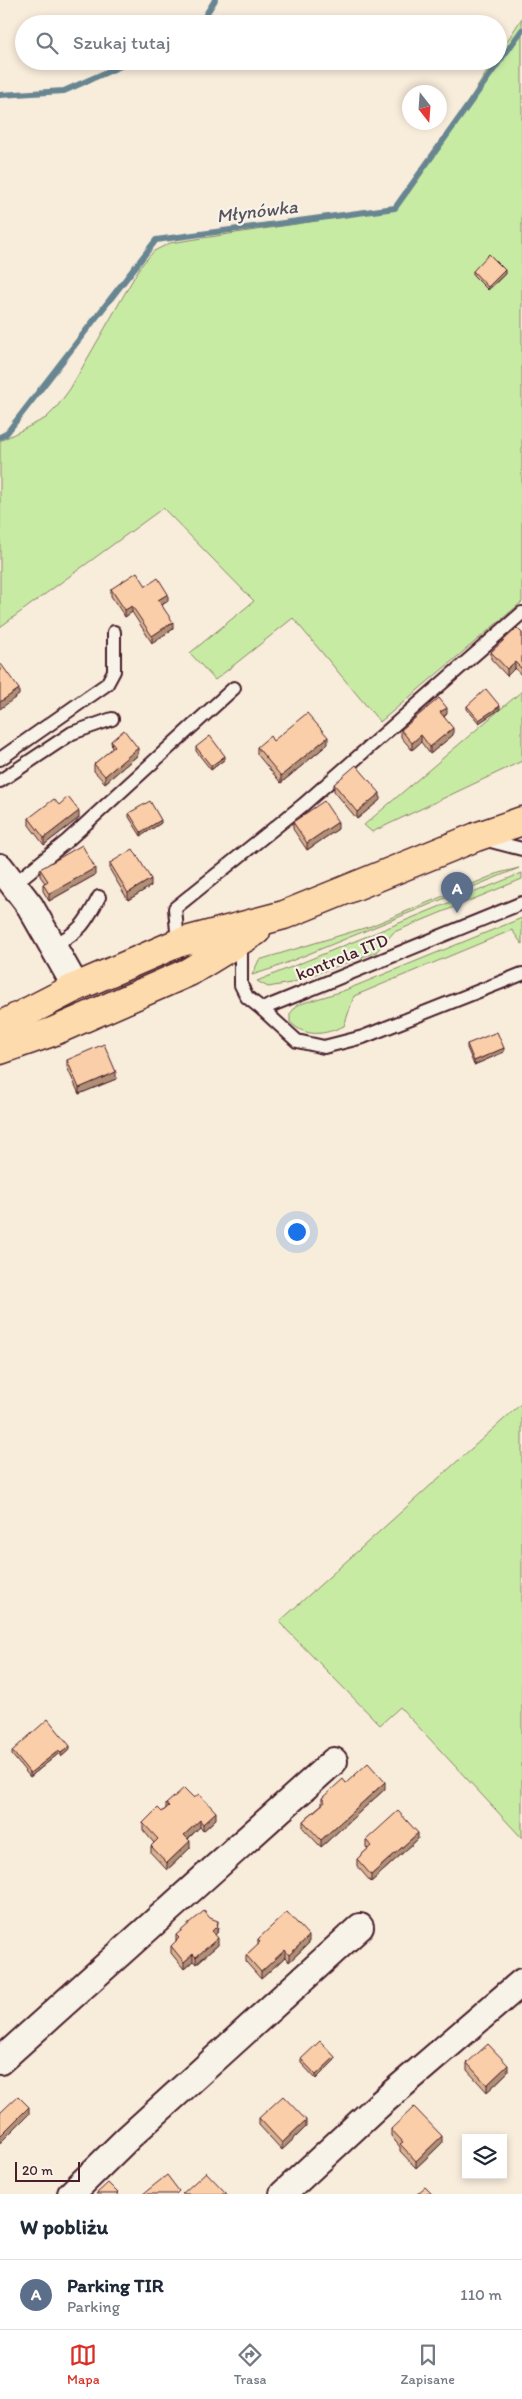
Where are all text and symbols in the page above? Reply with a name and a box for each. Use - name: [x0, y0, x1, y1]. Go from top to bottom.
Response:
- search box: [15, 15, 507, 70]
- icon: search: [33, 29, 61, 57]
- text: Szukaj tutaj: [73, 31, 170, 54]
- north arrow: [402, 85, 447, 130]
- water label: Młynówka: [215, 195, 299, 227]
- pin: A: [441, 872, 473, 913]
- street label: kontrola ITD: [293, 928, 391, 986]
- your location: [284, 1219, 310, 1245]
- map controls: [462, 2134, 507, 2179]
- button: layers: [462, 2134, 507, 2179]
- scale bar: [15, 2159, 80, 2182]
- text: 20 m: [22, 2162, 53, 2179]
- text: W pobliżu: [20, 2214, 108, 2239]
- text: Parking TIR: [67, 2274, 164, 2297]
- text: A: [31, 2285, 41, 2304]
- text: 110 m: [460, 2285, 502, 2304]
- text: Parking: [67, 2297, 120, 2316]
- tab: Mapa: [67, 2341, 100, 2388]
- tab: Trasa: [234, 2341, 267, 2388]
- tab: Zapisane: [401, 2341, 455, 2388]

